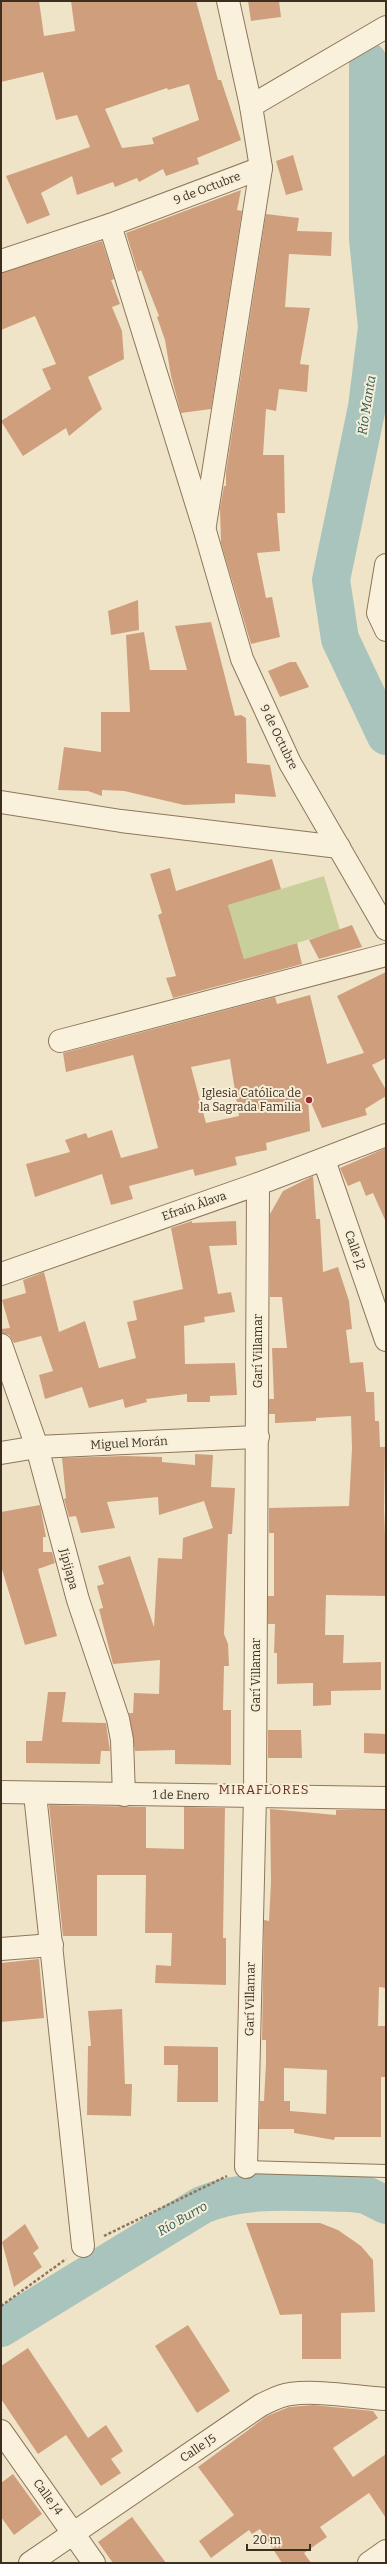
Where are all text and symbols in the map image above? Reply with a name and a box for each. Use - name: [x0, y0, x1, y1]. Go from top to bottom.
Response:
- street label: 9 de Octubre: [171, 169, 243, 207]
- water label: Río Manta: [354, 374, 379, 436]
- street label: 9 de Octubre: [257, 702, 301, 772]
- place label: Iglesia Católica de la Sagrada Familia: [200, 1086, 301, 1114]
- marker: Iglesia Católica de la Sagrada Familia: [304, 1095, 314, 1105]
- street label: Efraín Álava: [160, 1187, 228, 1224]
- street label: Calle J2: [342, 1229, 368, 1271]
- street label: Garí Villamar: [251, 1313, 265, 1388]
- street label: Miguel Morán: [90, 1434, 168, 1452]
- street label: Jipijapa: [57, 1546, 81, 1591]
- street label: Garí Villamar: [249, 1637, 263, 1712]
- district label: MIRAFLORES: [218, 1782, 310, 1797]
- street label: 1 de Enero: [152, 1788, 210, 1802]
- street label: Garí Villamar: [242, 1961, 258, 2036]
- water label: Río Burro: [155, 2198, 210, 2239]
- street label: Calle J5: [177, 2431, 219, 2465]
- street label: Calle J4: [30, 2476, 66, 2518]
- scale bar: [247, 2526, 310, 2552]
- text: 20 m: [253, 2533, 282, 2547]

